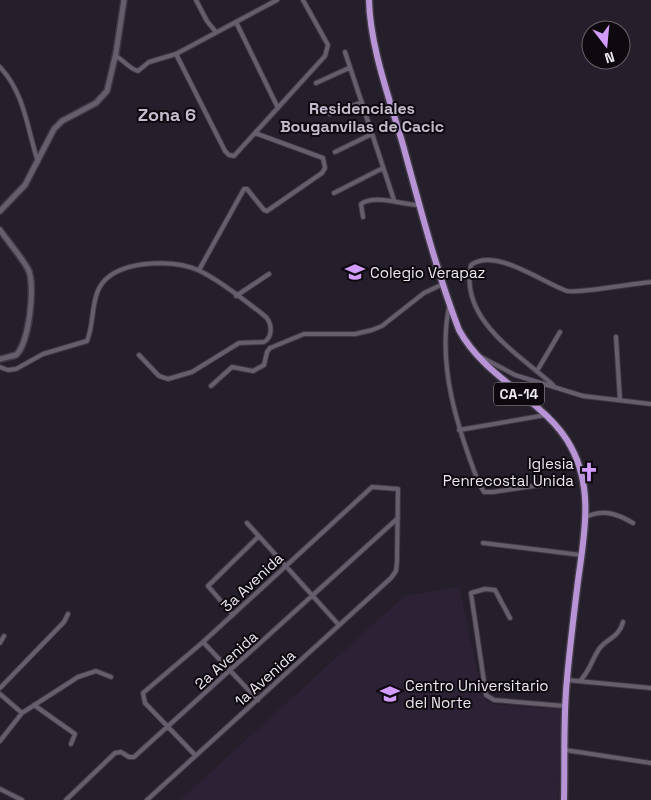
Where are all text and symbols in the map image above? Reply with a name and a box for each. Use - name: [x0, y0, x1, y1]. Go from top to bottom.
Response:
- north arrow: [581, 20, 631, 70]
- text: N: [603, 48, 617, 67]
- district label: Residenciales Bouganvilas de Cacic: [280, 98, 444, 137]
- district label: Zona 6: [138, 103, 196, 126]
- school or university icon: Colegio Verapaz: [344, 261, 366, 283]
- place label: Colegio Verapaz: [370, 263, 485, 282]
- road number: CA-14: [494, 382, 544, 406]
- place label: Iglesia Penrecostal Unida: [443, 454, 574, 490]
- church icon: Iglesia Penrecostal Unida: [578, 461, 600, 483]
- street label: 3a Avenida: [217, 548, 287, 616]
- street label: 2a Avenida: [191, 626, 262, 693]
- street label: 1a Avenida: [231, 645, 300, 710]
- place label: Centro Universitario del Norte: [405, 676, 549, 712]
- school or university icon: Centro Universitario del Norte: [379, 683, 401, 705]

